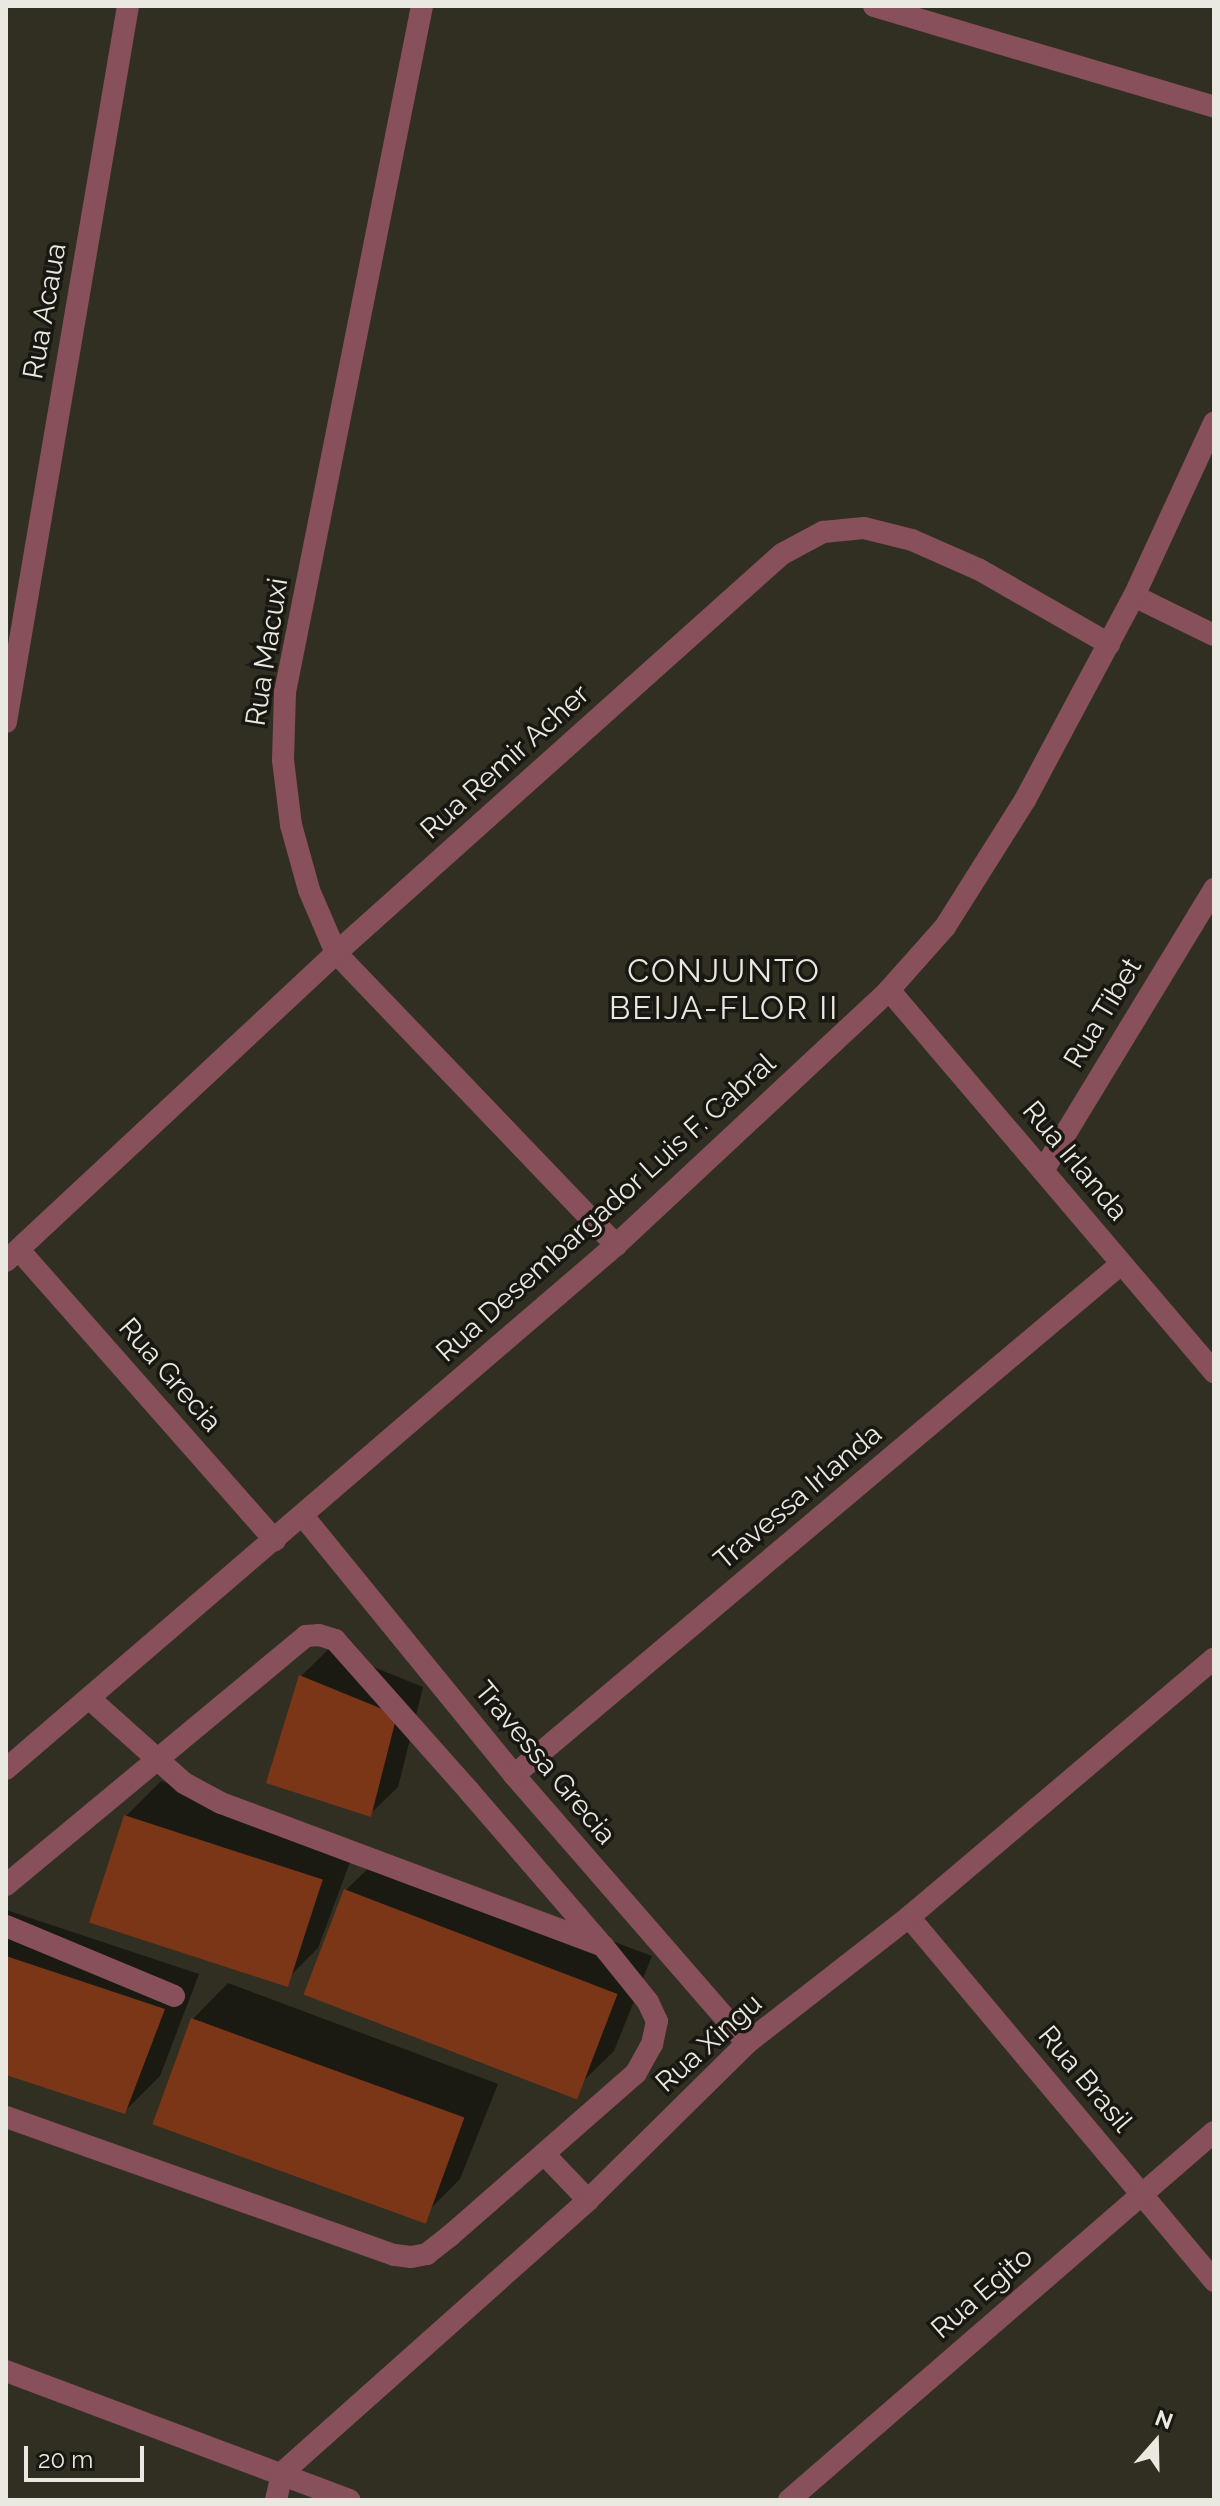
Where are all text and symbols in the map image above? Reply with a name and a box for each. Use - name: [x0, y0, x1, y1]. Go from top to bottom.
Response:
- street label: Rua Acaua: [16, 240, 74, 382]
- street label: Rua Macuxi: [239, 576, 295, 728]
- street label: Rua Remir Acher: [413, 677, 597, 847]
- street label: Rua Tibet: [1057, 952, 1149, 1074]
- district label: CONJUNTO BEIJA-FLOR II: [609, 953, 839, 1028]
- street label: Rua Desembargador Luis F. Cabral: [429, 1047, 783, 1369]
- street label: Rua Irlanda: [1015, 1094, 1135, 1228]
- street label: Rua Grecia: [111, 1311, 229, 1439]
- street label: Travessa Irlanda: [707, 1417, 889, 1577]
- street label: Travessa Grecia: [467, 1675, 623, 1851]
- street label: Rua Xingu: [649, 1987, 769, 2099]
- street label: Rua Brasil: [1031, 2019, 1139, 2139]
- street label: Rua Egito: [925, 2240, 1039, 2346]
- north arrow: [1116, 2402, 1196, 2482]
- text: N: [1152, 2404, 1177, 2435]
- scale bar: [28, 2430, 148, 2480]
- text: 20 m: [38, 2445, 93, 2474]

